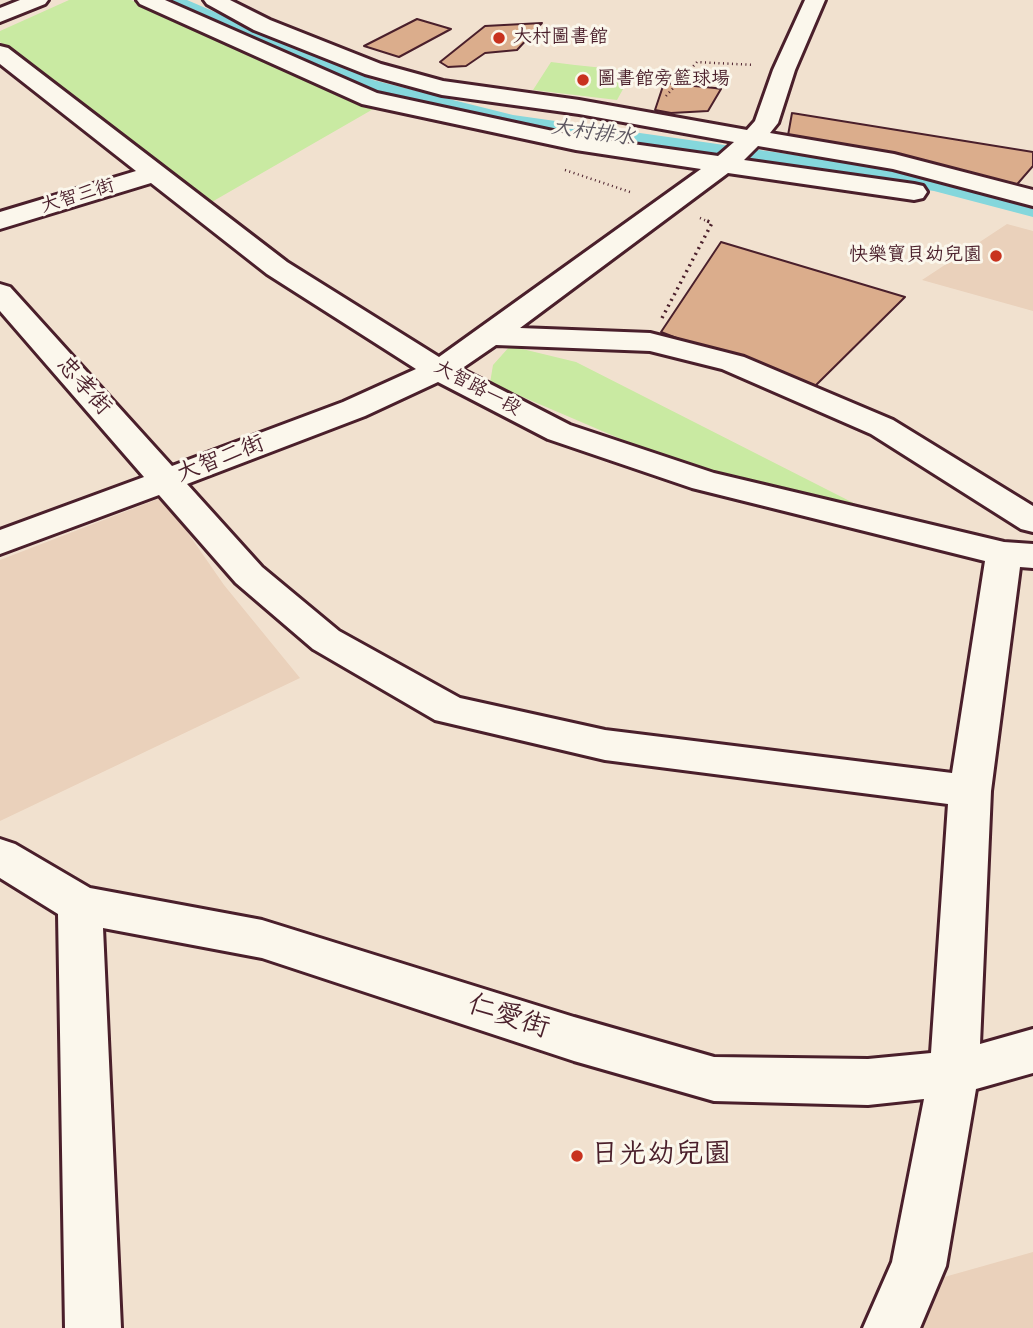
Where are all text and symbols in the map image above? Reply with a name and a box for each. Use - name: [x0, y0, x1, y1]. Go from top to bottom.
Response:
- place label: 大村圖書館: [513, 27, 608, 49]
- marker: 大村圖書館: [491, 30, 507, 46]
- place label: 圖書館旁籃球場: [597, 69, 730, 91]
- marker: 圖書館旁籃球場: [575, 72, 591, 88]
- water label: 大村排水: [550, 116, 636, 152]
- street label: 大智三街: [38, 175, 118, 219]
- place label: 快樂寶貝幼兒園: [849, 245, 982, 267]
- marker: 快樂寶貝幼兒園: [988, 248, 1004, 264]
- street label: 忠孝街: [50, 352, 116, 422]
- street label: 大智路一段: [430, 357, 524, 421]
- street label: 大智二街: [173, 431, 269, 489]
- street label: 仁愛街: [463, 989, 553, 1047]
- place label: 日光幼兒園: [591, 1139, 731, 1173]
- marker: 日光幼兒園: [569, 1148, 585, 1164]

